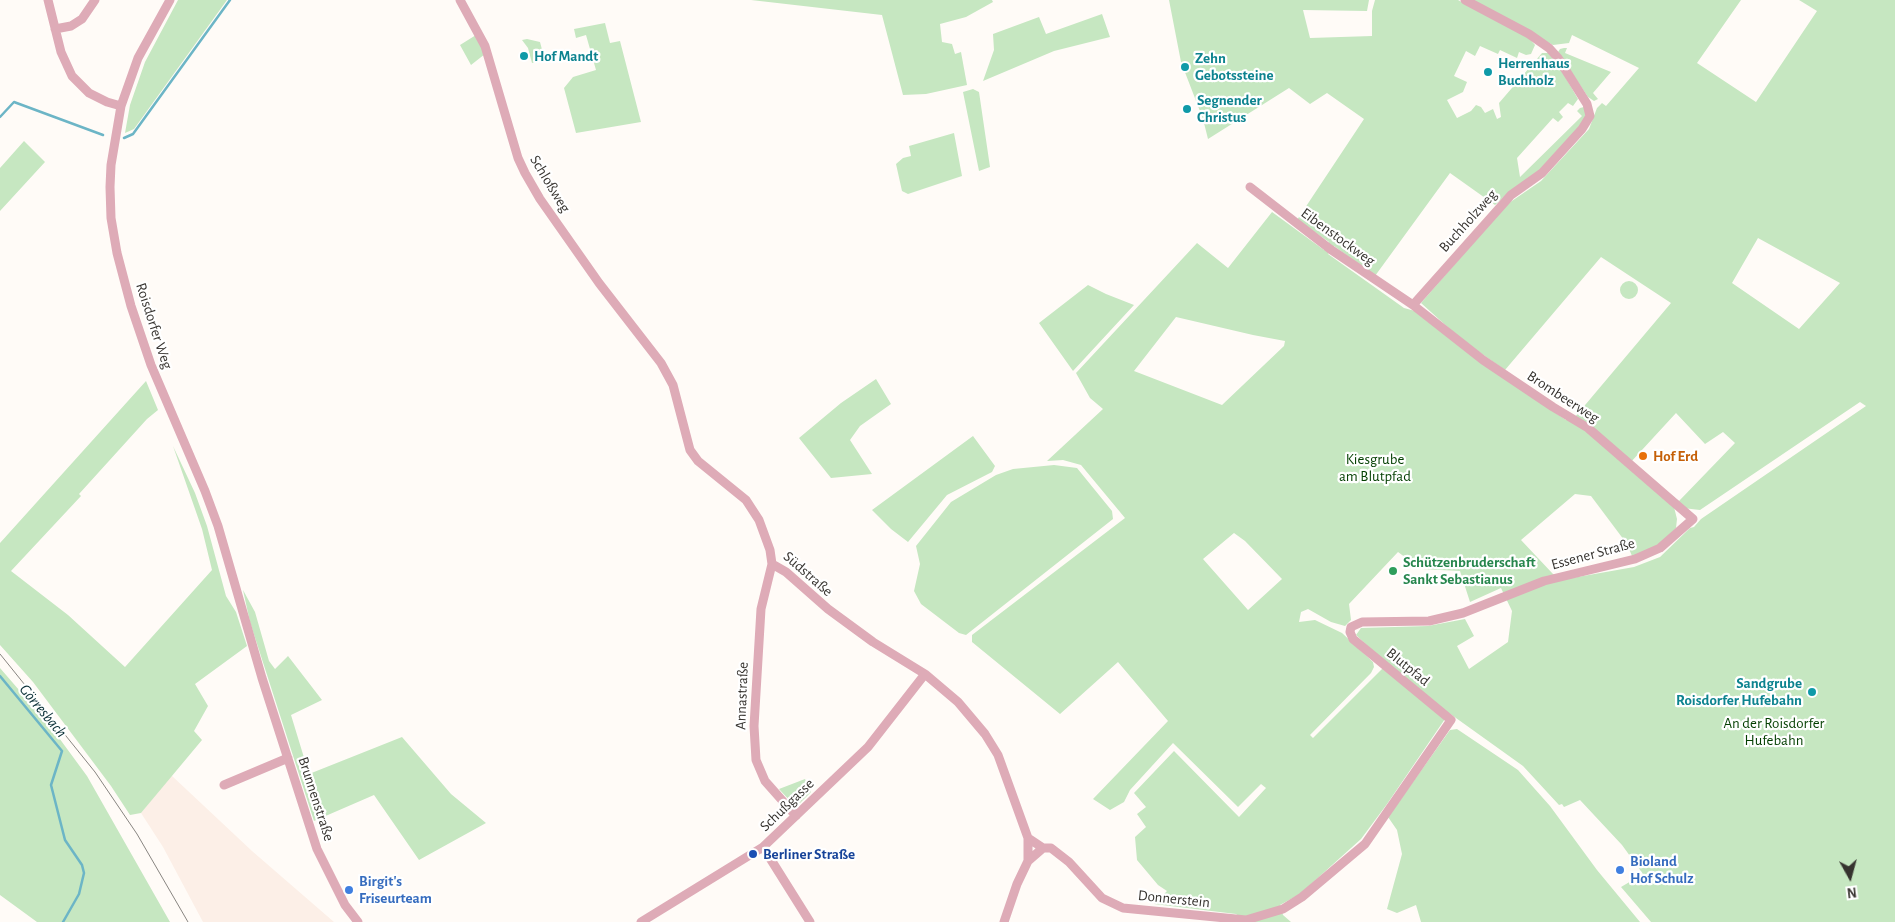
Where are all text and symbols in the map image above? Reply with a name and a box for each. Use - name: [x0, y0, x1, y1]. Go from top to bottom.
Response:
- place label: Hof Mandt: [534, 47, 598, 65]
- place label: Zehn Gebotssteine: [1195, 49, 1274, 84]
- marker: Hof Mandt: [518, 50, 530, 62]
- place label: Herrenhaus Buchholz: [1498, 54, 1569, 89]
- marker: Zehn Gebotssteine: [1179, 61, 1191, 73]
- marker: Herrenhaus Buchholz: [1482, 66, 1494, 78]
- place label: Segnender Christus: [1197, 91, 1262, 126]
- marker: Segnender Christus: [1181, 103, 1193, 115]
- street label: Schloßweg: [526, 152, 574, 216]
- street label: Buchholzweg: [1435, 186, 1501, 256]
- street label: Eibenstockweg: [1297, 204, 1379, 270]
- street label: Roisdorfer Weg: [132, 281, 176, 371]
- street label: Brombeerweg: [1524, 367, 1602, 427]
- place label: Hof Erd: [1653, 447, 1698, 465]
- park label: Kiesgrube am Blutpfad: [1339, 450, 1411, 485]
- marker: Hof Erd: [1637, 450, 1649, 462]
- street label: Essener Straße: [1549, 534, 1637, 574]
- street label: Südstraße: [780, 548, 836, 600]
- place label: Schützenbruderschaft Sankt Sebastianus: [1403, 553, 1536, 588]
- marker: Schützenbruderschaft Sankt Sebastianus: [1387, 565, 1399, 577]
- street label: Blutpfad: [1383, 644, 1433, 690]
- street label: Annastraße: [732, 662, 752, 730]
- place label: Sandgrube Roisdorfer Hufebahn: [1676, 674, 1802, 709]
- water label: Görresbach: [15, 680, 71, 742]
- marker: Sandgrube Roisdorfer Hufebahn: [1806, 686, 1818, 698]
- park label: An der Roisdorfer Hufebahn: [1724, 714, 1824, 749]
- street label: Brunnenstraße: [294, 755, 338, 843]
- street label: Schußgasse: [756, 775, 818, 835]
- place label: Berliner Straße: [763, 845, 855, 863]
- marker: Berliner Straße: [747, 848, 759, 860]
- place label: Bioland Hof Schulz: [1630, 852, 1694, 887]
- north arrow: [1825, 852, 1875, 902]
- marker: Bioland Hof Schulz: [1614, 864, 1626, 876]
- place label: Birgit's Friseurteam: [359, 872, 432, 907]
- marker: Birgit's Friseurteam: [343, 884, 355, 896]
- text: N: [1846, 884, 1858, 899]
- street label: Donnerstein: [1137, 886, 1211, 912]

